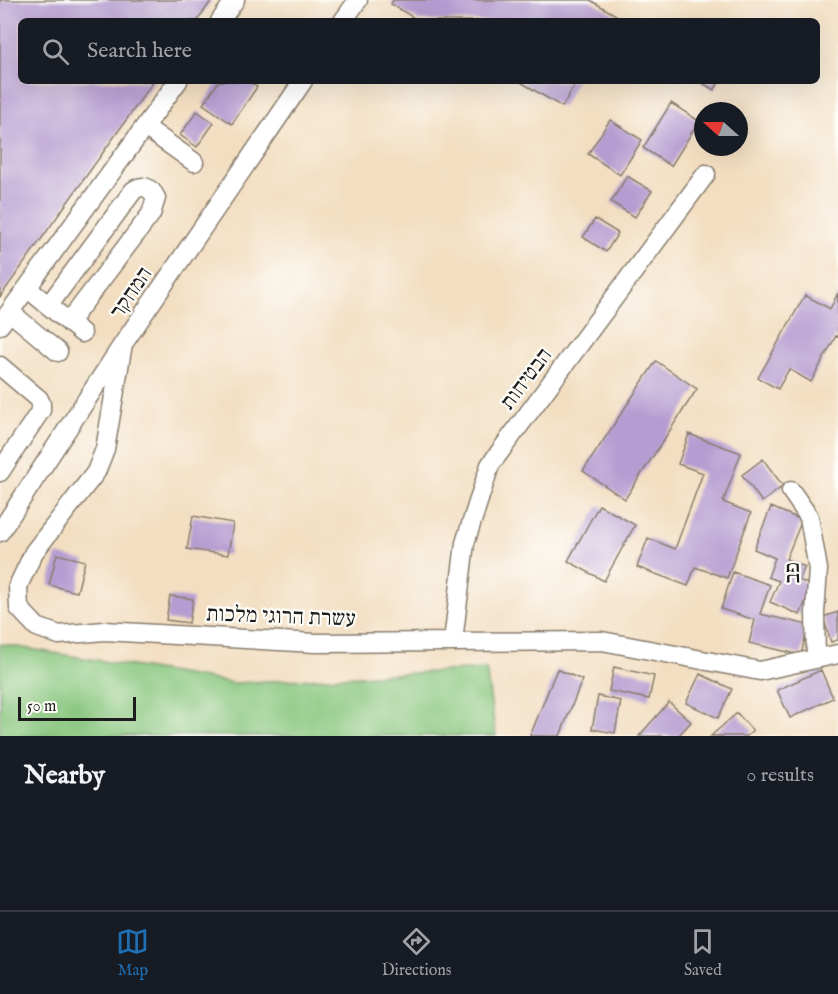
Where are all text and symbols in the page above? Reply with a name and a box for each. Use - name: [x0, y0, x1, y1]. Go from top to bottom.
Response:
- search box: [18, 18, 820, 84]
- icon: search: [39, 35, 72, 68]
- text: Search here: [87, 37, 192, 65]
- north arrow: [694, 102, 748, 156]
- street label: המחקר: [104, 262, 159, 325]
- street label: הבטיחות: [494, 343, 559, 416]
- street label: פב: [779, 562, 807, 584]
- street label: עשרת הרוגי מלכות: [206, 600, 356, 634]
- scale bar: [18, 694, 136, 722]
- text: 50 m: [27, 697, 56, 717]
- text: Nearby: [24, 759, 105, 792]
- text: 0 results: [747, 763, 814, 788]
- tab: Map: [116, 925, 149, 981]
- tab: Directions: [382, 925, 451, 981]
- tab: Saved: [684, 925, 722, 981]

